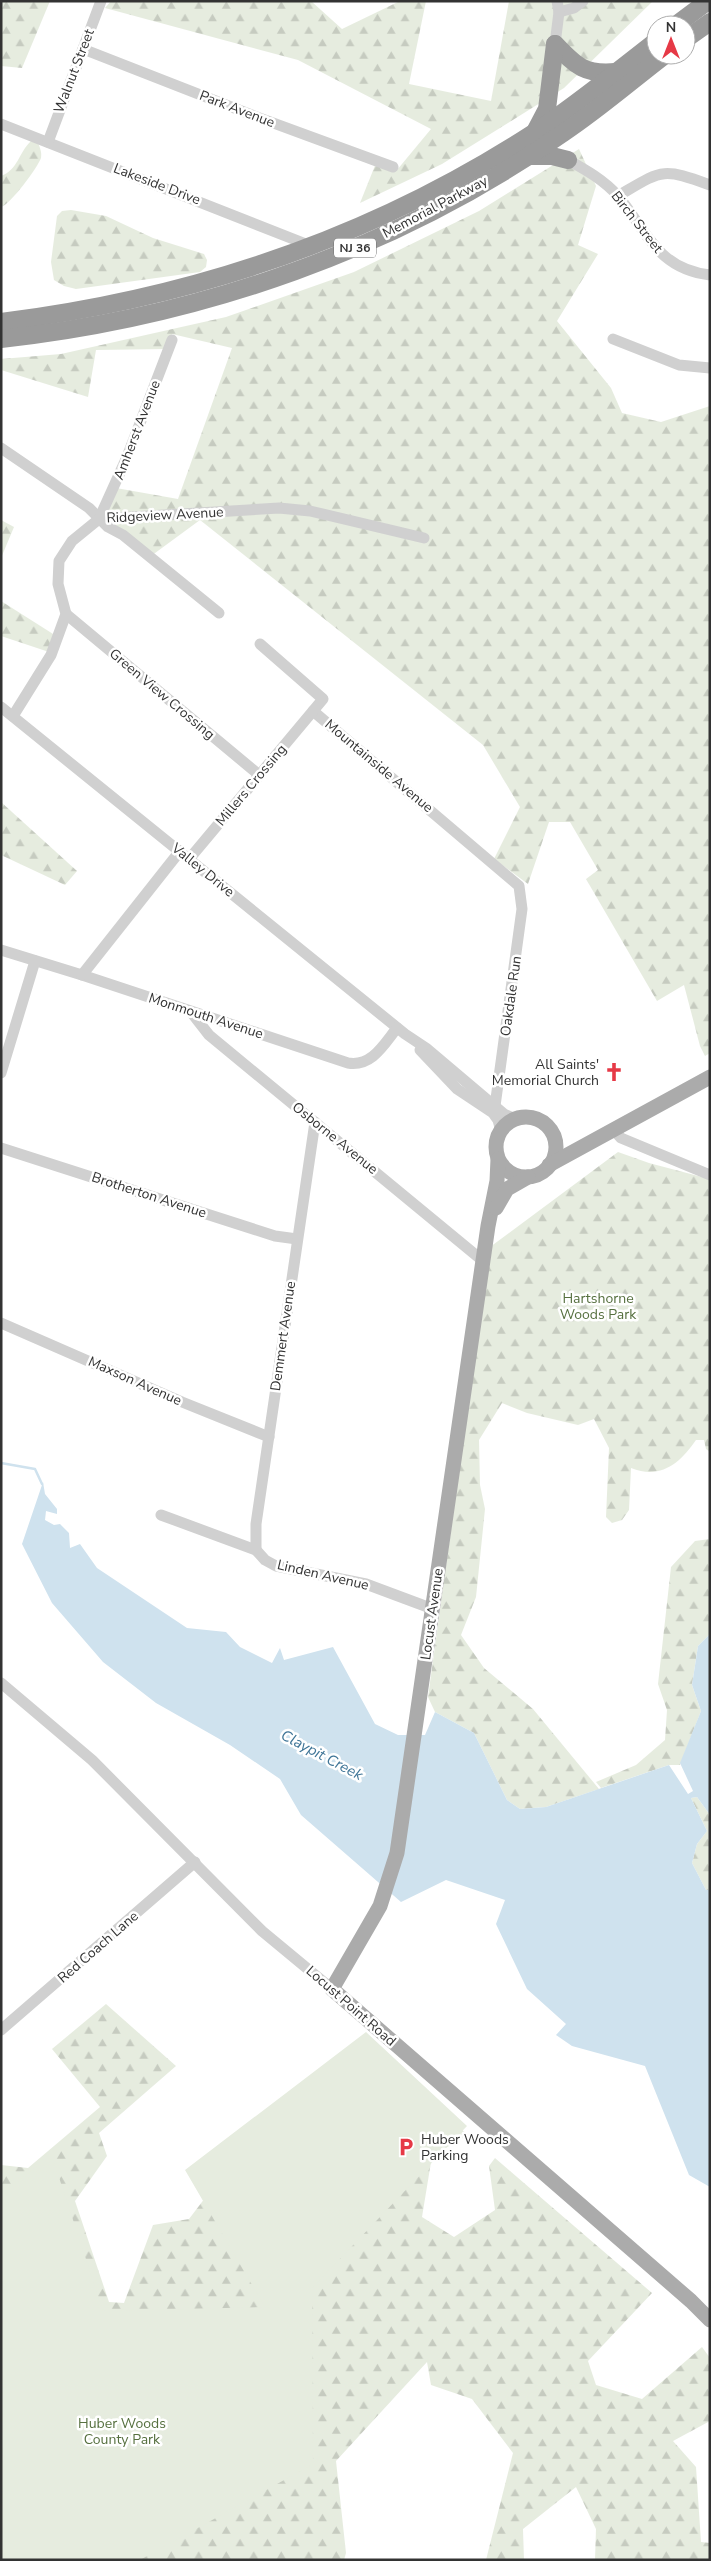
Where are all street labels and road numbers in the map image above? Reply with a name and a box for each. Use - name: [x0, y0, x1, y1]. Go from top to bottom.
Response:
- street label: Walnut Street: [49, 26, 99, 116]
- street label: Park Avenue: [197, 86, 277, 132]
- street label: Lakeside Drive: [111, 159, 203, 209]
- street label: Memorial Parkway: [379, 171, 492, 243]
- street label: Birch Street: [607, 187, 667, 257]
- road number: NJ 36: [334, 238, 376, 258]
- street label: Amherst Avenue: [109, 377, 165, 483]
- street label: Ridgeview Avenue: [106, 502, 224, 528]
- street label: Green View Crossing: [105, 644, 219, 744]
- street label: Mountainside Avenue: [321, 715, 437, 817]
- street label: Millers Crossing: [211, 740, 291, 830]
- street label: Valley Drive: [167, 838, 238, 901]
- street label: Oakdale Run: [496, 955, 526, 1037]
- street label: Monmouth Avenue: [146, 989, 266, 1043]
- street label: Osborne Avenue: [288, 1098, 382, 1178]
- street label: Brotherton Avenue: [89, 1167, 209, 1223]
- street label: Demmert Avenue: [266, 1280, 300, 1392]
- street label: Maxson Avenue: [85, 1352, 185, 1410]
- street label: Linden Avenue: [275, 1555, 371, 1595]
- street label: Locust Avenue: [416, 1567, 448, 1661]
- street label: Red Coach Lane: [54, 1907, 142, 1987]
- street label: Locust Point Road: [302, 1962, 400, 2050]

